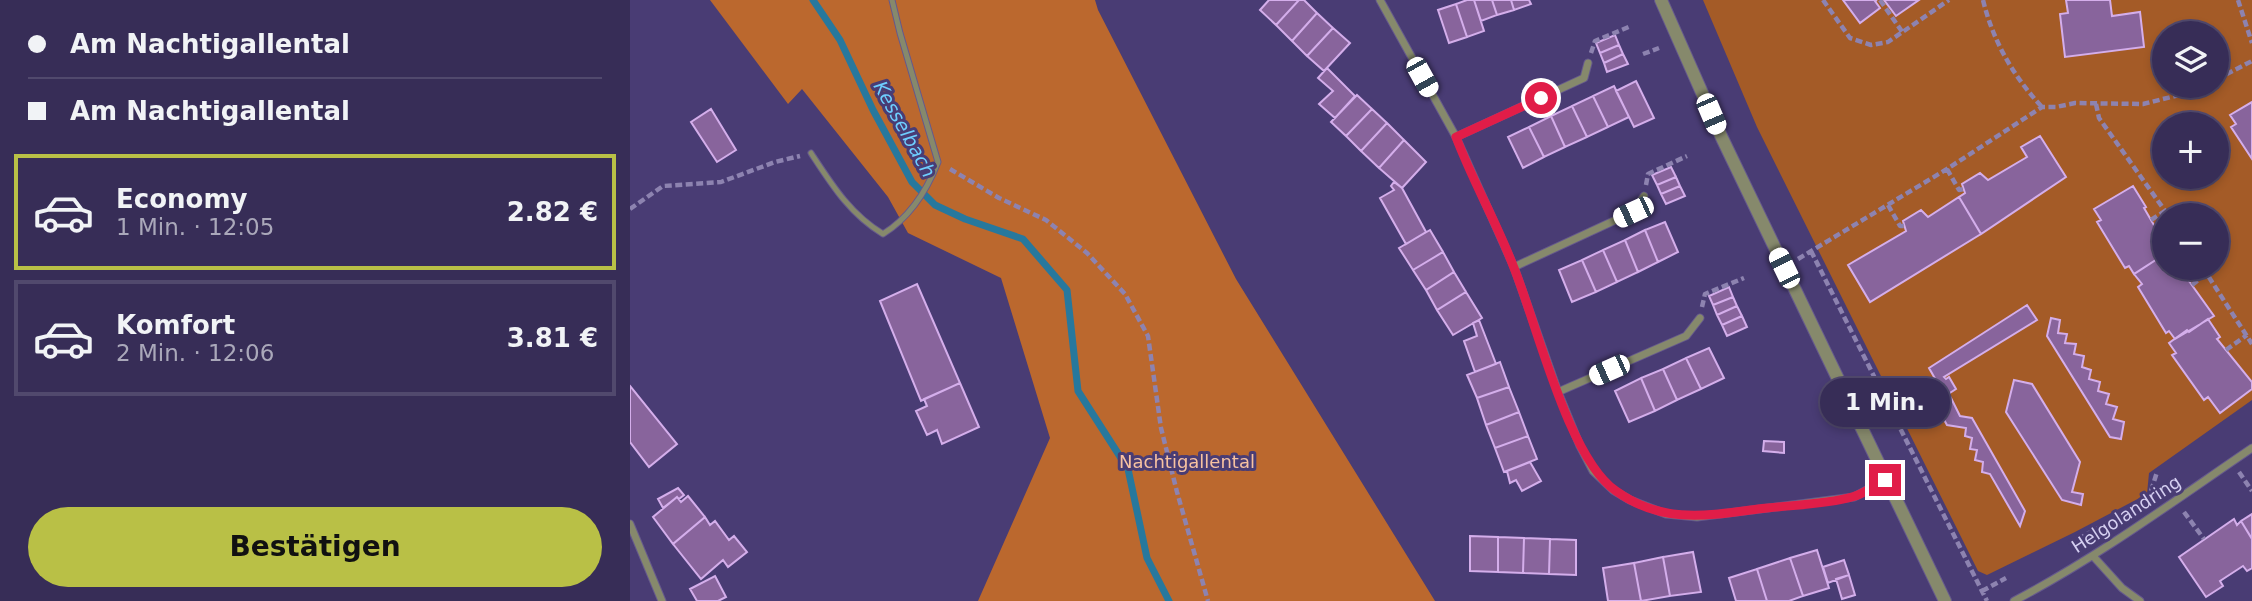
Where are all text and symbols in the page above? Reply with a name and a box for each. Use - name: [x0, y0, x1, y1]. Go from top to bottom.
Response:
- map controls: [2152, 21, 2229, 280]
- button: layers: [2152, 21, 2229, 98]
- text: Am Nachtigallental: [70, 29, 350, 59]
- car: [1403, 54, 1442, 100]
- water label: Kesselbach: [870, 77, 940, 181]
- route start: [1525, 82, 1557, 114]
- car: [1694, 91, 1729, 137]
- text: Am Nachtigallental: [70, 96, 350, 126]
- button: +: [2152, 112, 2229, 189]
- icon: car: [32, 181, 95, 244]
- text: Economy: [116, 184, 247, 214]
- car: [1610, 194, 1657, 230]
- text: 2.82 €: [507, 197, 598, 227]
- button: −: [2152, 203, 2229, 280]
- text: 1 Min. · 12:05: [116, 214, 274, 240]
- car: [1766, 245, 1803, 291]
- icon: car: [32, 307, 95, 370]
- text: Komfort: [116, 310, 235, 340]
- text: 3.81 €: [507, 323, 598, 353]
- text: 2 Min. · 12:06: [116, 340, 274, 366]
- car: [1586, 352, 1633, 388]
- callout: 1 Min.: [1820, 378, 1950, 428]
- text: 1 Min.: [1845, 389, 1925, 415]
- park label: Nachtigallental: [1119, 451, 1255, 472]
- route end: [1869, 464, 1901, 496]
- street label: Helgolandring: [2067, 471, 2185, 557]
- button: Bestätigen: [28, 507, 602, 587]

